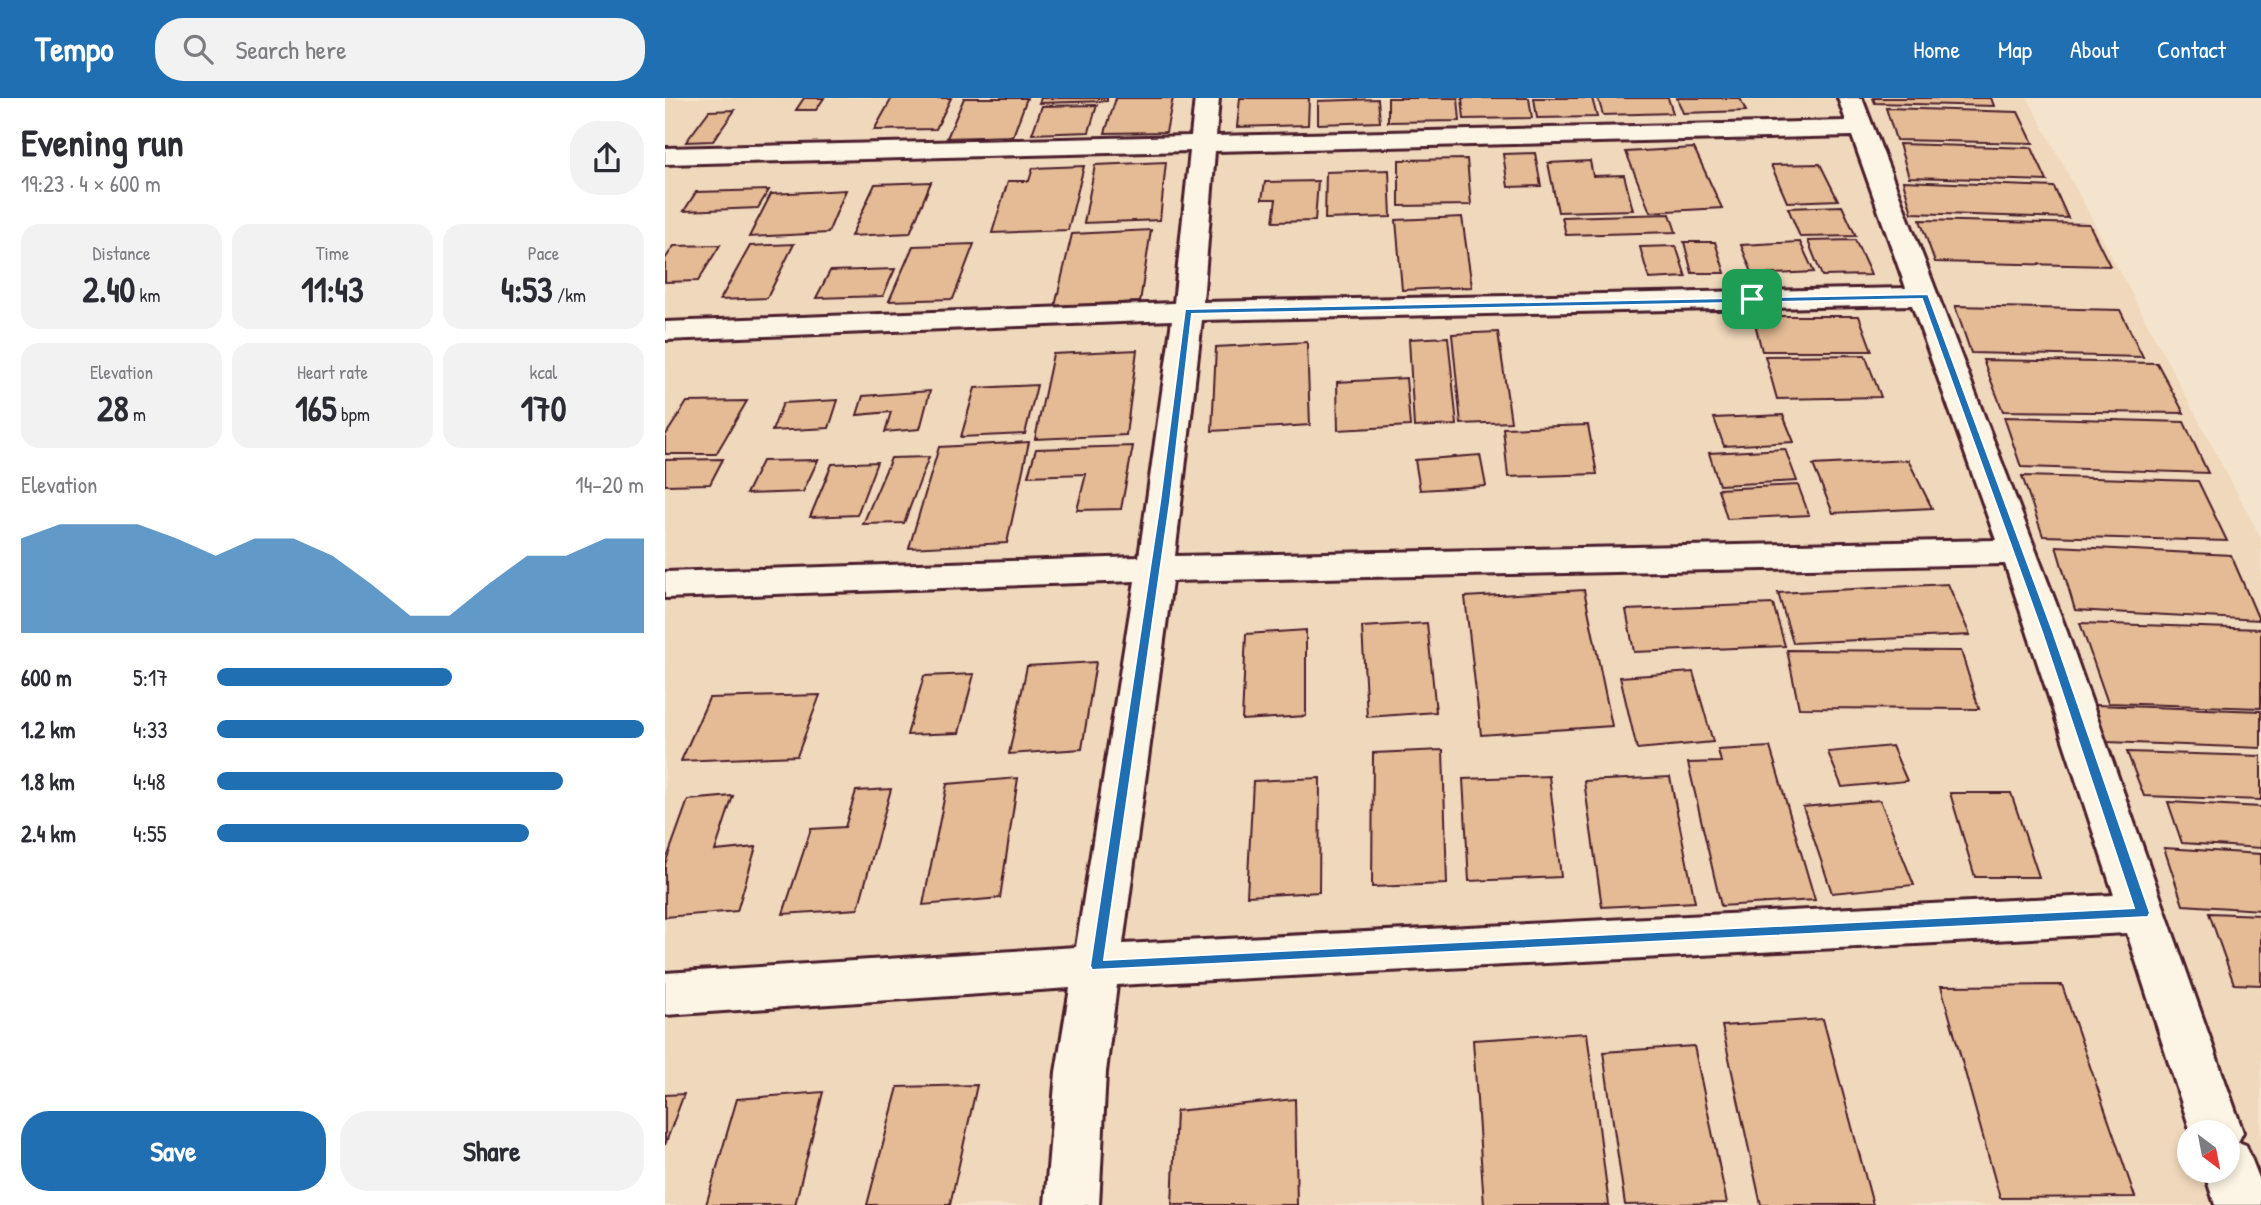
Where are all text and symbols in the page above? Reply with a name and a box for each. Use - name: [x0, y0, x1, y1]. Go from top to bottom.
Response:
- search box: [155, 18, 645, 81]
- text: Tempo: [35, 27, 113, 71]
- icon: search: [179, 30, 217, 68]
- text: Search here: [235, 32, 347, 67]
- text: Home: [1913, 33, 1960, 65]
- text: Map: [1998, 33, 2032, 65]
- text: About: [2070, 33, 2119, 65]
- text: Contact: [2157, 33, 2226, 65]
- text: Evening run: [21, 116, 184, 168]
- button: share: [570, 121, 644, 195]
- text: 19:23 · 4 × 600 m: [21, 168, 161, 199]
- text: Distance: [92, 240, 151, 266]
- text: Time: [316, 240, 349, 266]
- text: Pace: [528, 240, 559, 266]
- text: 2.40: [83, 266, 135, 313]
- text: 11:43: [301, 266, 364, 313]
- text: 4:53: [501, 266, 553, 313]
- pin: [1722, 269, 1782, 329]
- icon: arrive: [1733, 280, 1771, 318]
- text: km: [135, 282, 160, 308]
- text: /km: [553, 282, 586, 308]
- text: Elevation: [90, 359, 153, 385]
- text: Heart rate: [297, 359, 368, 385]
- text: kcal: [530, 359, 557, 385]
- text: 28: [97, 385, 129, 432]
- text: 165: [295, 385, 337, 432]
- text: 170: [521, 385, 566, 432]
- text: m: [129, 401, 146, 427]
- text: bpm: [337, 401, 370, 427]
- text: Elevation: [21, 469, 97, 500]
- text: 14–20 m: [575, 469, 644, 500]
- text: 600 m: [21, 662, 72, 693]
- text: 5:17: [133, 662, 168, 693]
- text: 1.2 km: [21, 714, 76, 745]
- text: 4:33: [133, 714, 168, 745]
- text: 1.8 km: [21, 766, 75, 797]
- text: 4:48: [133, 766, 166, 797]
- text: 2.4 km: [21, 818, 76, 849]
- text: 4:55: [133, 818, 166, 849]
- button: Save: [21, 1111, 326, 1191]
- button: Share: [340, 1111, 644, 1191]
- north arrow: [2177, 1120, 2240, 1183]
- map controls: [2177, 1120, 2240, 1183]

